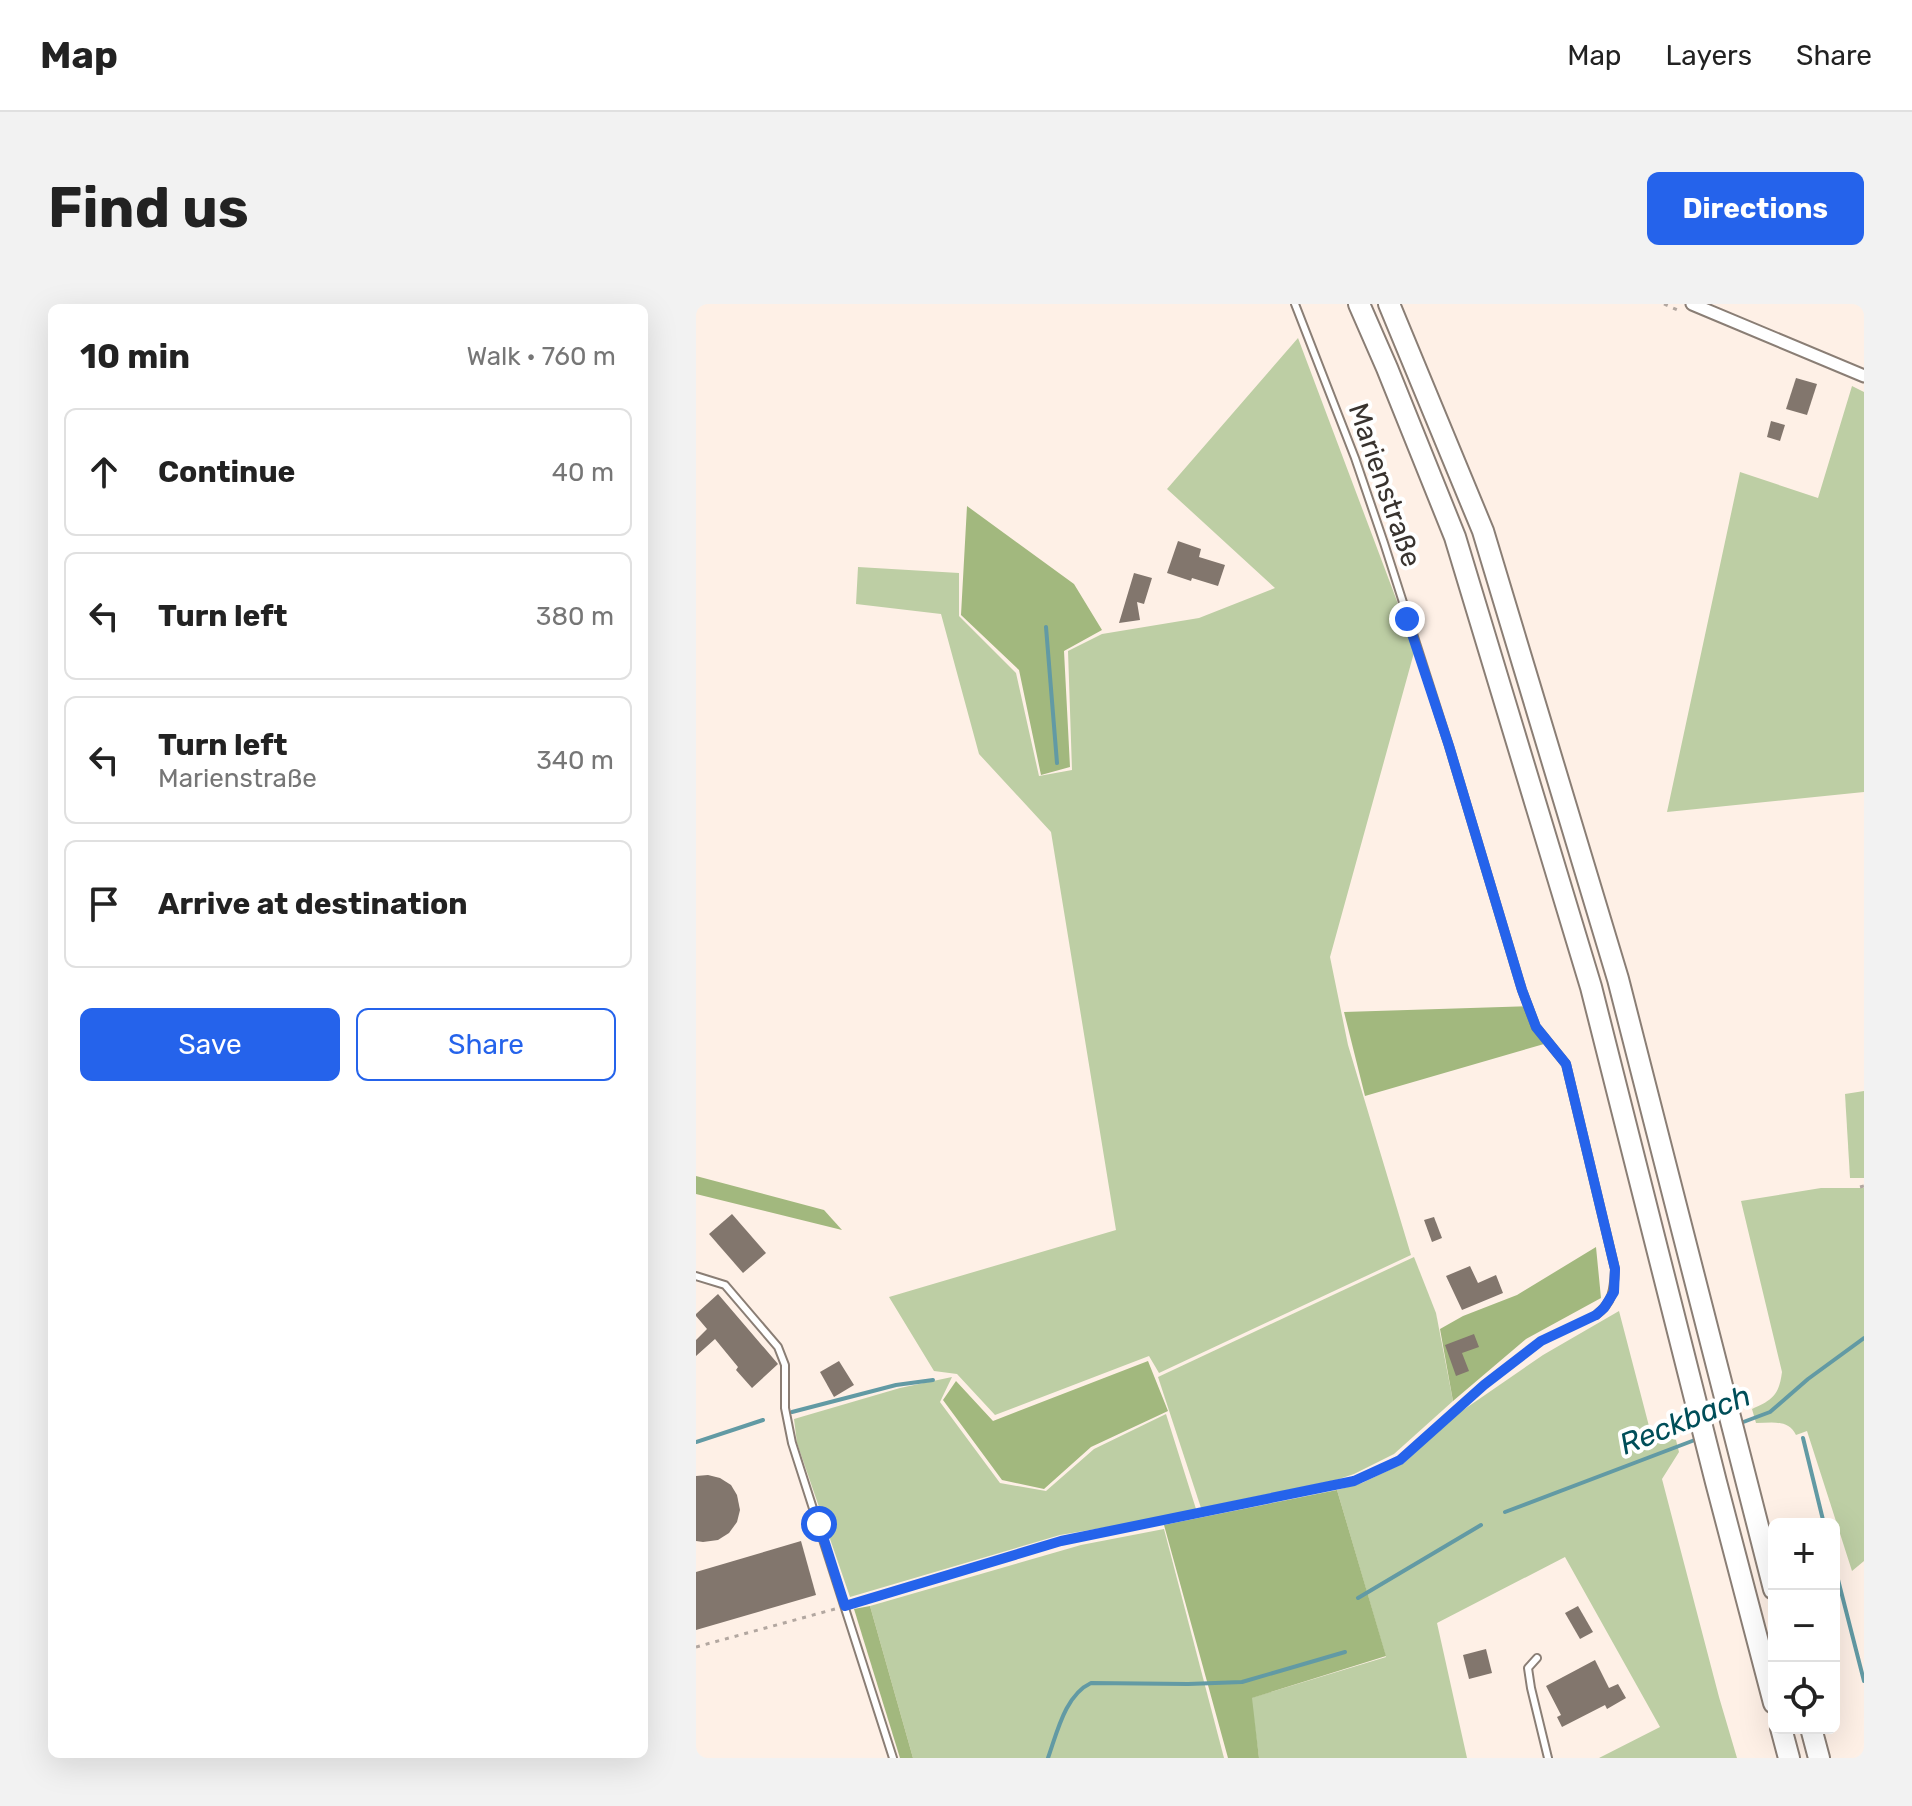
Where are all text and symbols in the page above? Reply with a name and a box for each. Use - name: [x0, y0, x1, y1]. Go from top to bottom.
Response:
- text: Map: [40, 32, 118, 78]
- text: Map: [1567, 39, 1622, 72]
- text: Layers: [1666, 39, 1752, 72]
- text: Share: [1796, 39, 1872, 72]
- button: Directions: [1647, 172, 1864, 245]
- text: Find us: [48, 175, 249, 241]
- text: 10 min: [80, 336, 190, 377]
- text: Walk · 760 m: [466, 341, 616, 372]
- street label: Marienstraße: [1342, 399, 1428, 571]
- icon: ahead: [82, 450, 126, 494]
- text: Continue: [158, 454, 295, 490]
- text: 40 m: [552, 457, 614, 488]
- icon: left: [82, 594, 126, 638]
- text: Turn left: [158, 598, 288, 634]
- text: 380 m: [536, 601, 614, 632]
- route end: [1389, 601, 1425, 637]
- text: Turn left: [158, 727, 288, 763]
- icon: left: [82, 738, 126, 782]
- text: 340 m: [536, 745, 614, 776]
- text: Marienstraße: [158, 763, 317, 794]
- icon: arrive: [82, 882, 126, 926]
- text: Arrive at destination: [158, 886, 468, 922]
- button: Save: [80, 1008, 340, 1081]
- button: Share: [356, 1008, 616, 1081]
- water label: Reckbach: [1614, 1377, 1756, 1463]
- route start: [801, 1506, 837, 1542]
- map controls: [1768, 1518, 1840, 1734]
- button: +: [1768, 1518, 1840, 1590]
- button: −: [1768, 1590, 1840, 1662]
- button: locate: [1768, 1662, 1840, 1734]

